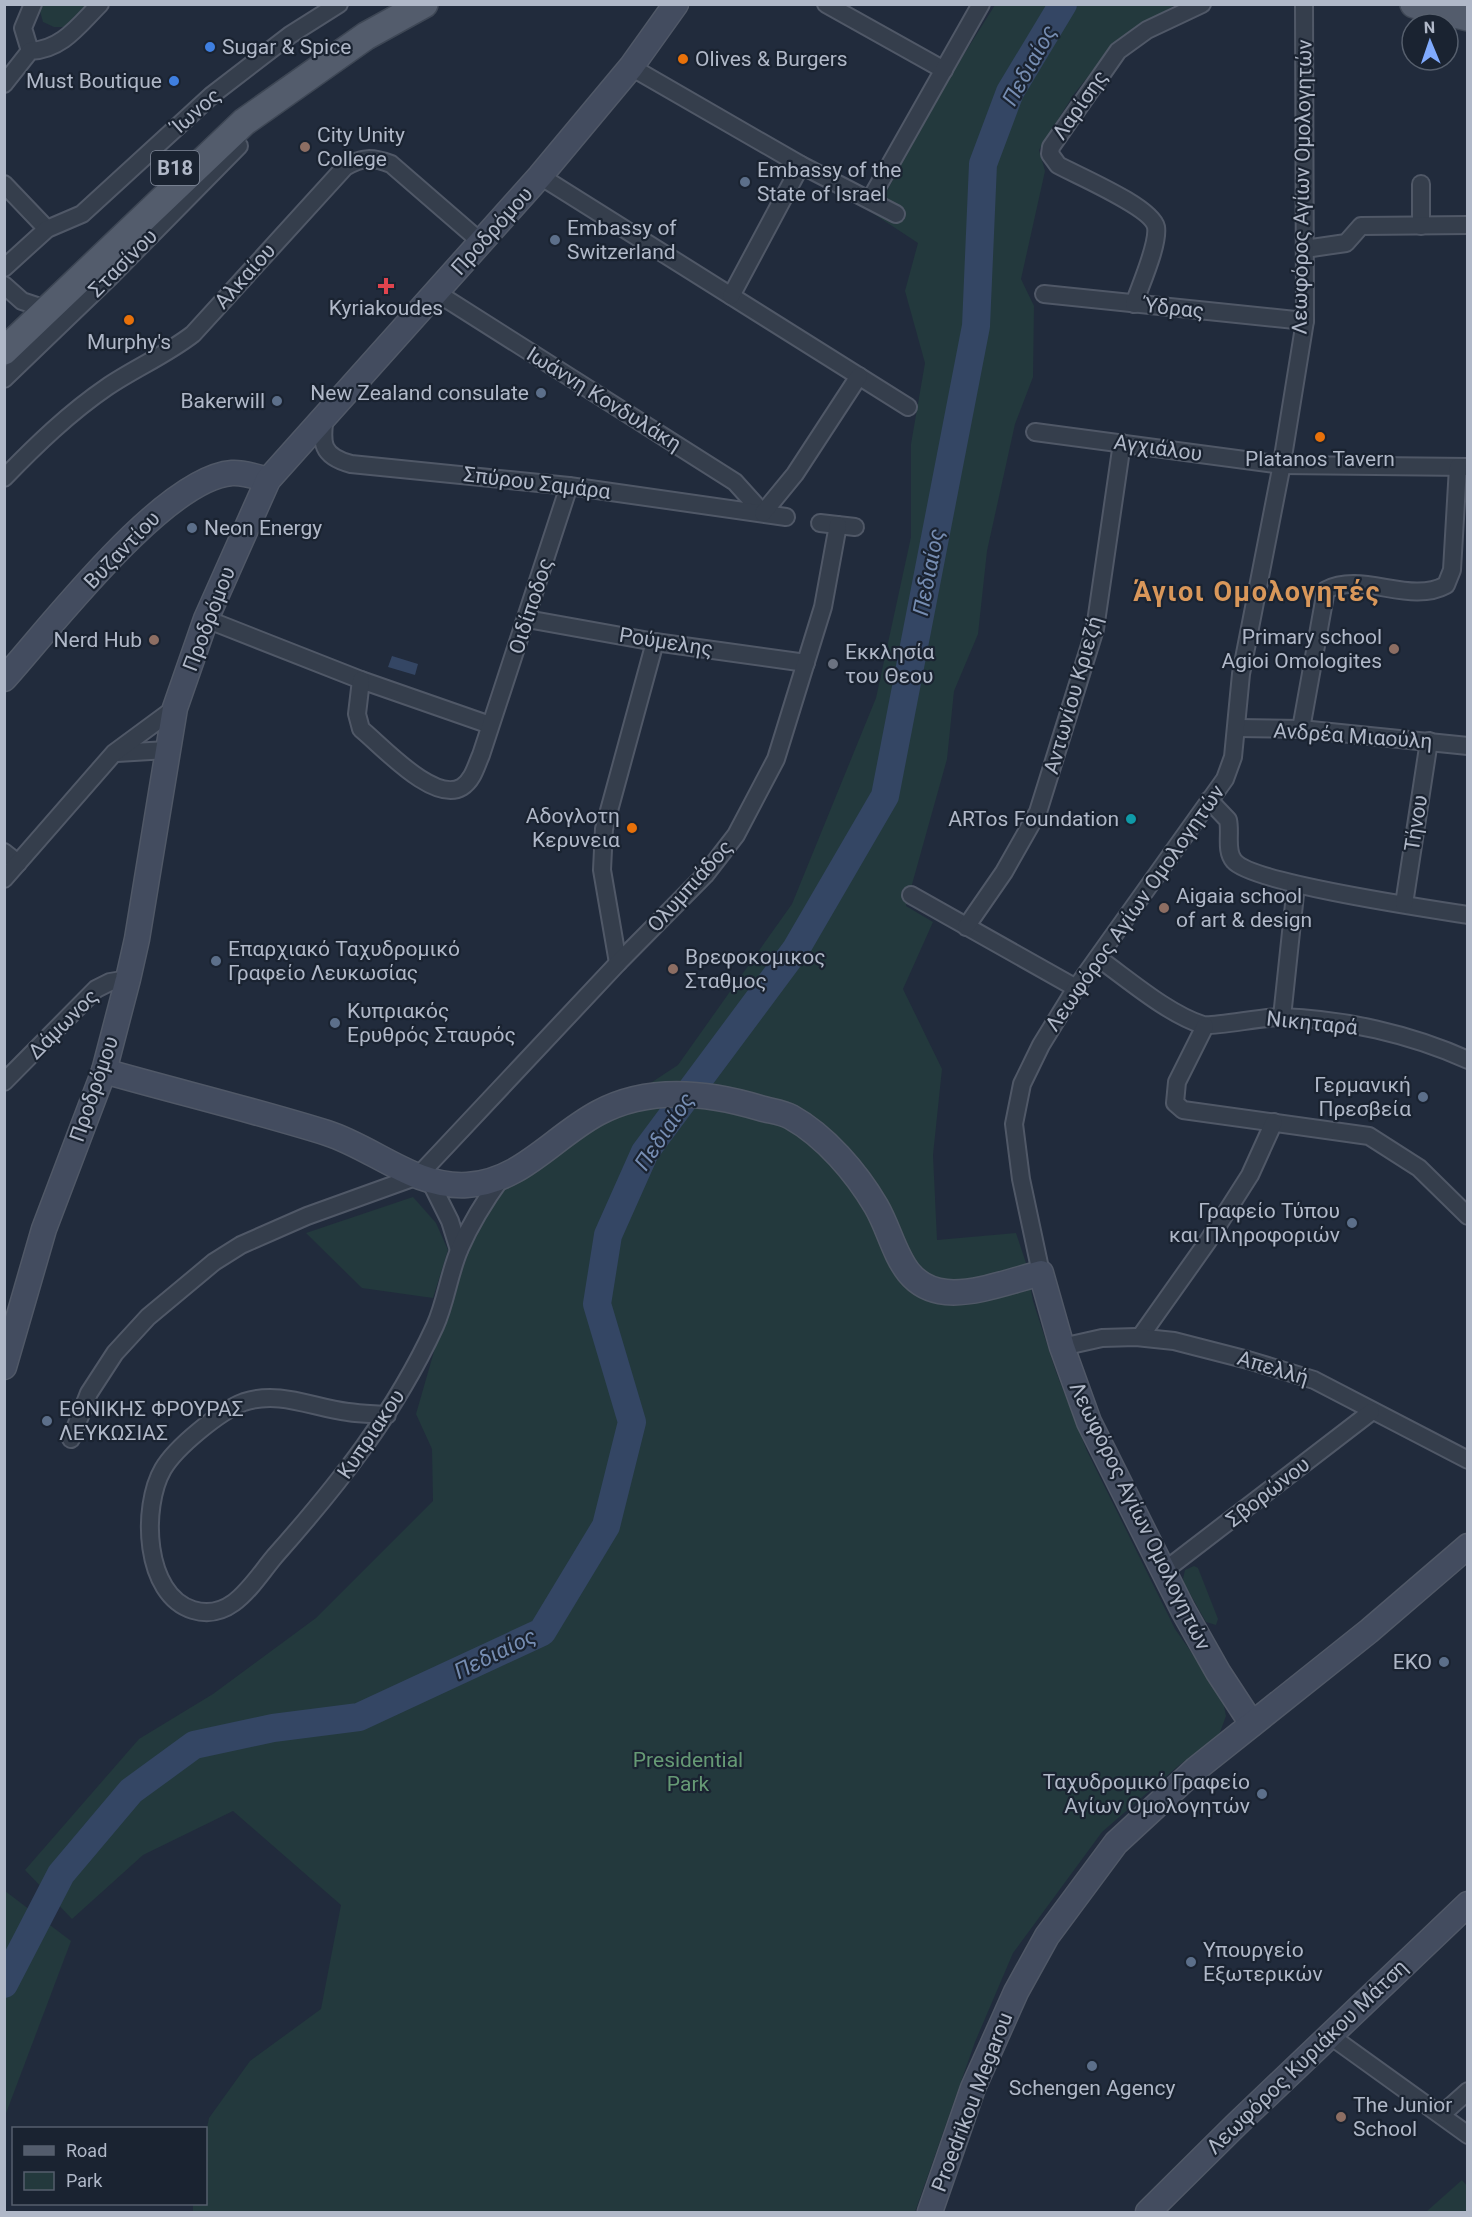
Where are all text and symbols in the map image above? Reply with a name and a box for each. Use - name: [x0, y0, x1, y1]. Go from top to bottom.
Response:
- north arrow: [1400, 12, 1460, 72]
- text: N: [1424, 18, 1435, 37]
- water label: Πεδιαίος: [997, 21, 1062, 110]
- place label: Sugar & Spice: [222, 35, 351, 59]
- street label: Λεωφόρος Αγίων Ομολογητών: [1287, 39, 1317, 335]
- marker: Sugar & Spice: [203, 40, 217, 54]
- place label: Olives & Burgers: [695, 47, 848, 71]
- marker: Olives & Burgers: [676, 52, 690, 66]
- street label: Λαρίσης: [1047, 66, 1113, 144]
- place label: Must Boutique: [26, 69, 162, 93]
- marker: Must Boutique: [167, 74, 181, 88]
- street label: Ίωνος: [166, 83, 225, 139]
- place label: City Unity College: [317, 123, 405, 171]
- marker: City Unity College: [298, 140, 312, 154]
- road number: B18: [151, 151, 199, 185]
- place label: Embassy of the State of Israel: [757, 158, 901, 206]
- marker: Embassy of the State of Israel: [738, 175, 752, 189]
- street label: Προδρόμου: [446, 182, 538, 280]
- place label: Embassy of Switzerland: [567, 216, 677, 264]
- street label: Στασίνου: [84, 224, 162, 302]
- marker: Embassy of Switzerland: [548, 233, 562, 247]
- street label: Αλκαίου: [210, 238, 280, 314]
- marker: Kyriakoudes: [379, 279, 393, 293]
- street label: Ύδρας: [1141, 293, 1205, 323]
- place label: Kyriakoudes: [329, 296, 443, 320]
- marker: Murphy's: [122, 313, 136, 327]
- place label: Murphy's: [87, 330, 171, 354]
- street label: Ιωάννη Κονδυλάκη: [522, 342, 686, 456]
- place label: New Zealand consulate: [310, 381, 529, 405]
- marker: New Zealand consulate: [534, 386, 548, 400]
- place label: Bakerwill: [181, 389, 265, 413]
- marker: Bakerwill: [270, 394, 284, 408]
- street label: Αγχιάλου: [1112, 430, 1204, 466]
- marker: Platanos Tavern: [1313, 430, 1327, 444]
- place label: Platanos Tavern: [1245, 447, 1395, 471]
- street label: Σπύρου Σαμάρα: [462, 462, 612, 504]
- street label: Βυζαντίου: [79, 506, 165, 594]
- place label: Neon Energy: [204, 516, 322, 540]
- marker: Neon Energy: [185, 521, 199, 535]
- water label: Πεδιαίος: [908, 526, 949, 618]
- street label: Οιδίποδος: [504, 555, 558, 657]
- street label: Προδρόμου: [178, 563, 240, 675]
- district label: Άγιοι Ομολογητές: [1133, 576, 1381, 608]
- street label: Αντωνίου Κριεζή: [1039, 613, 1107, 777]
- street label: Ρούμελης: [617, 623, 715, 661]
- place label: Primary school Agioi Omologites: [1221, 625, 1382, 673]
- place label: Nerd Hub: [54, 628, 142, 652]
- marker: Nerd Hub: [147, 633, 161, 647]
- place label: Εκκλησία του Θεου: [845, 640, 935, 688]
- marker: Primary school Agioi Omologites: [1387, 642, 1401, 656]
- marker: Εκκλησία του Θεου: [826, 657, 840, 671]
- street label: Ανδρέα Μιαούλη: [1273, 718, 1433, 754]
- street label: Λεωφόρος Αγίων Ομολογητών: [1040, 780, 1230, 1036]
- street label: Τήνου: [1400, 793, 1432, 853]
- place label: Αδογλοτη Κερυνεια: [526, 804, 620, 852]
- place label: ARTos Foundation: [948, 807, 1119, 831]
- marker: ARTos Foundation: [1124, 812, 1138, 826]
- marker: Αδογλοτη Κερυνεια: [625, 821, 639, 835]
- street label: Ολυμπιάδος: [643, 835, 737, 937]
- place label: Aigaia school of art & design: [1176, 884, 1312, 932]
- marker: Aigaia school of art & design: [1157, 901, 1171, 915]
- place label: Επαρχιακό Ταχυδρομικό Γραφείο Λευκωσίας: [228, 937, 460, 985]
- place label: Βρεφοκομικος Σταθμος: [685, 945, 825, 993]
- marker: Επαρχιακό Ταχυδρομικό Γραφείο Λευκωσίας: [209, 954, 223, 968]
- marker: Βρεφοκομικος Σταθμος: [666, 962, 680, 976]
- street label: Δάμωνος: [23, 984, 103, 1064]
- place label: Κυπριακός Ερυθρός Σταυρός: [347, 999, 516, 1047]
- street label: Νικηταρά: [1265, 1006, 1359, 1040]
- marker: Κυπριακός Ερυθρός Σταυρός: [328, 1016, 342, 1030]
- street label: Προδρόμου: [65, 1033, 123, 1145]
- place label: Γερμανική Πρεσβεία: [1314, 1073, 1411, 1121]
- water label: Πεδιαίος: [629, 1088, 699, 1175]
- marker: Γερμανική Πρεσβεία: [1416, 1090, 1430, 1104]
- place label: Γραφείο Τύπου και Πληροφοριών: [1169, 1199, 1340, 1247]
- marker: Γραφείο Τύπου και Πληροφοριών: [1345, 1216, 1359, 1230]
- street label: Απελλή: [1235, 1346, 1311, 1390]
- street label: Λεωφόρος Αγίων Ομολογητών: [1064, 1378, 1216, 1654]
- street label: Κυπριακου: [332, 1385, 410, 1483]
- place label: ΕΘΝΙΚΗΣ ΦΡΟΥΡΑΣ ΛΕΥΚΩΣΙΑΣ: [59, 1397, 244, 1445]
- marker: ΕΘΝΙΚΗΣ ΦΡΟΥΡΑΣ ΛΕΥΚΩΣΙΑΣ: [40, 1414, 54, 1428]
- street label: Σβορώνου: [1222, 1452, 1314, 1532]
- water label: Πεδιαίος: [450, 1623, 540, 1684]
- place label: EKO: [1393, 1650, 1432, 1674]
- marker: EKO: [1437, 1655, 1451, 1669]
- park label: Presidential Park: [633, 1748, 743, 1796]
- place label: Ταχυδρομικό Γραφείο Αγίων Ομολογητών: [1043, 1770, 1250, 1818]
- marker: Ταχυδρομικό Γραφείο Αγίων Ομολογητών: [1255, 1787, 1269, 1801]
- place label: Υπουργείο Εξωτερικών: [1203, 1938, 1323, 1986]
- marker: Υπουργείο Εξωτερικών: [1184, 1955, 1198, 1969]
- street label: Λεωφόρος Κυριάκου Μάτση: [1202, 1955, 1412, 2159]
- street label: Proedrikou Megarou: [927, 2009, 1017, 2195]
- marker: Schengen Agency: [1085, 2059, 1099, 2073]
- place label: Schengen Agency: [1009, 2076, 1175, 2100]
- place label: The Junior School: [1353, 2093, 1452, 2141]
- marker: The Junior School: [1334, 2110, 1348, 2124]
- legend: [12, 2127, 207, 2205]
- text: Road: [66, 2140, 107, 2161]
- text: Park: [66, 2170, 103, 2191]

